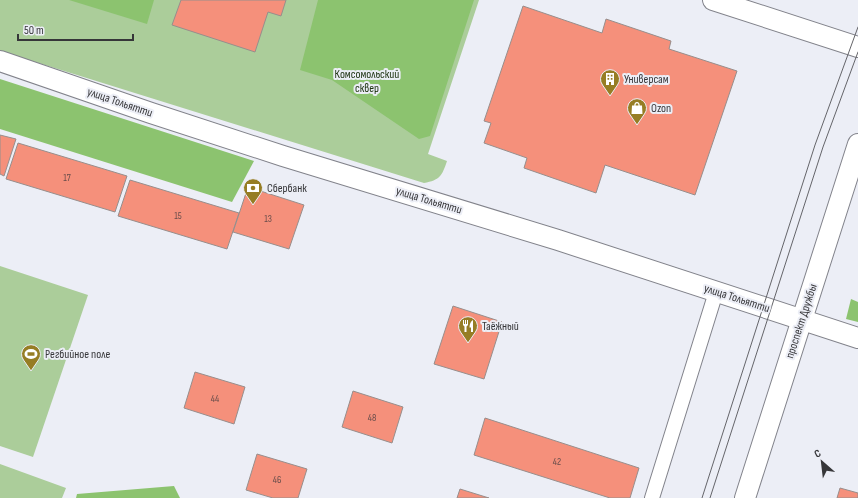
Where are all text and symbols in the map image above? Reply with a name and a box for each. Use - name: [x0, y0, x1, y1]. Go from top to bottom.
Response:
- scale bar: [18, 16, 133, 42]
- text: 50 m: [24, 23, 44, 38]
- park label: Комсомольский сквер: [335, 67, 399, 96]
- building icon: Универсам: [599, 68, 621, 96]
- place label: Универсам: [624, 72, 669, 87]
- street label: улица Тольятти: [85, 84, 155, 121]
- shop icon: Ozon: [626, 97, 648, 125]
- place label: Ozon: [651, 101, 671, 116]
- house number: 17: [63, 172, 71, 184]
- bank icon: Сбербанк: [242, 177, 264, 205]
- place label: Сбербанк: [267, 181, 307, 196]
- street label: улица Тольятти: [394, 183, 464, 218]
- house number: 15: [174, 210, 182, 222]
- house number: 13: [264, 213, 272, 225]
- street label: улица Тольятти: [702, 281, 772, 316]
- street label: проспект Дружбы: [782, 282, 821, 360]
- restaurant icon: Таёжный: [457, 315, 479, 343]
- place label: Таёжный: [482, 319, 519, 334]
- sports icon: Регбийное поле: [20, 343, 42, 371]
- place label: Регбийное поле: [45, 347, 110, 362]
- house number: 44: [211, 393, 219, 405]
- house number: 48: [368, 412, 376, 424]
- north arrow: [802, 442, 842, 482]
- text: С: [812, 446, 823, 461]
- house number: 42: [553, 456, 561, 468]
- house number: 46: [273, 474, 281, 486]

